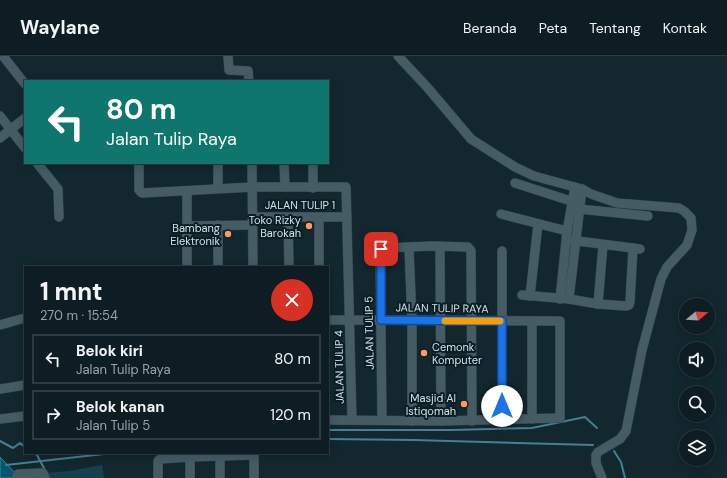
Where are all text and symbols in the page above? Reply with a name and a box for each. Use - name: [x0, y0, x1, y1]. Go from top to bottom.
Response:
- text: Waylane: [20, 15, 100, 40]
- text: Beranda: [463, 19, 517, 37]
- text: Peta: [539, 19, 567, 37]
- text: Tentang: [589, 19, 641, 37]
- text: Kontak: [663, 19, 707, 37]
- text: 80 m: [106, 91, 176, 128]
- icon: left: [40, 96, 92, 148]
- text: Jalan Tulip Raya: [106, 127, 237, 151]
- street label: JALAN TULIP 1: [265, 198, 335, 212]
- place label: Toko Rizky Barokah: [249, 213, 301, 240]
- place label: Bambang Elektronik: [170, 221, 220, 248]
- marker: Toko Rizky Barokah: [304, 221, 314, 231]
- marker: Bambang Elektronik: [223, 229, 233, 239]
- pin: [364, 232, 398, 266]
- icon: arrive: [370, 238, 392, 260]
- text: 1 mnt: [40, 276, 103, 307]
- button: close: [271, 279, 313, 321]
- street label: JALAN TULIP 5: [361, 296, 377, 370]
- north arrow: [679, 298, 715, 334]
- map controls: [679, 298, 715, 466]
- street label: JALAN TULIP RAYA: [395, 300, 489, 316]
- text: 270 m · 15:54: [40, 307, 118, 324]
- street label: JALAN TULIP 4: [331, 330, 347, 404]
- place label: Cemonk Komputer: [432, 340, 482, 367]
- text: Belok kiri: [76, 341, 143, 361]
- button: sound: [679, 342, 715, 378]
- icon: left: [42, 348, 64, 370]
- marker: Cemonk Komputer: [419, 348, 429, 358]
- text: 80 m: [274, 349, 311, 369]
- text: Jalan Tulip Raya: [76, 361, 171, 378]
- position arrow: [481, 385, 523, 427]
- button: search: [679, 386, 715, 422]
- place label: Masjid Al Istiqomah: [406, 391, 456, 418]
- text: Belok kanan: [76, 397, 164, 417]
- marker: Masjid Al Istiqomah: [459, 399, 469, 409]
- icon: right: [42, 404, 64, 426]
- text: 120 m: [270, 405, 311, 425]
- text: Jalan Tulip 5: [76, 417, 150, 434]
- button: layers: [679, 430, 715, 466]

